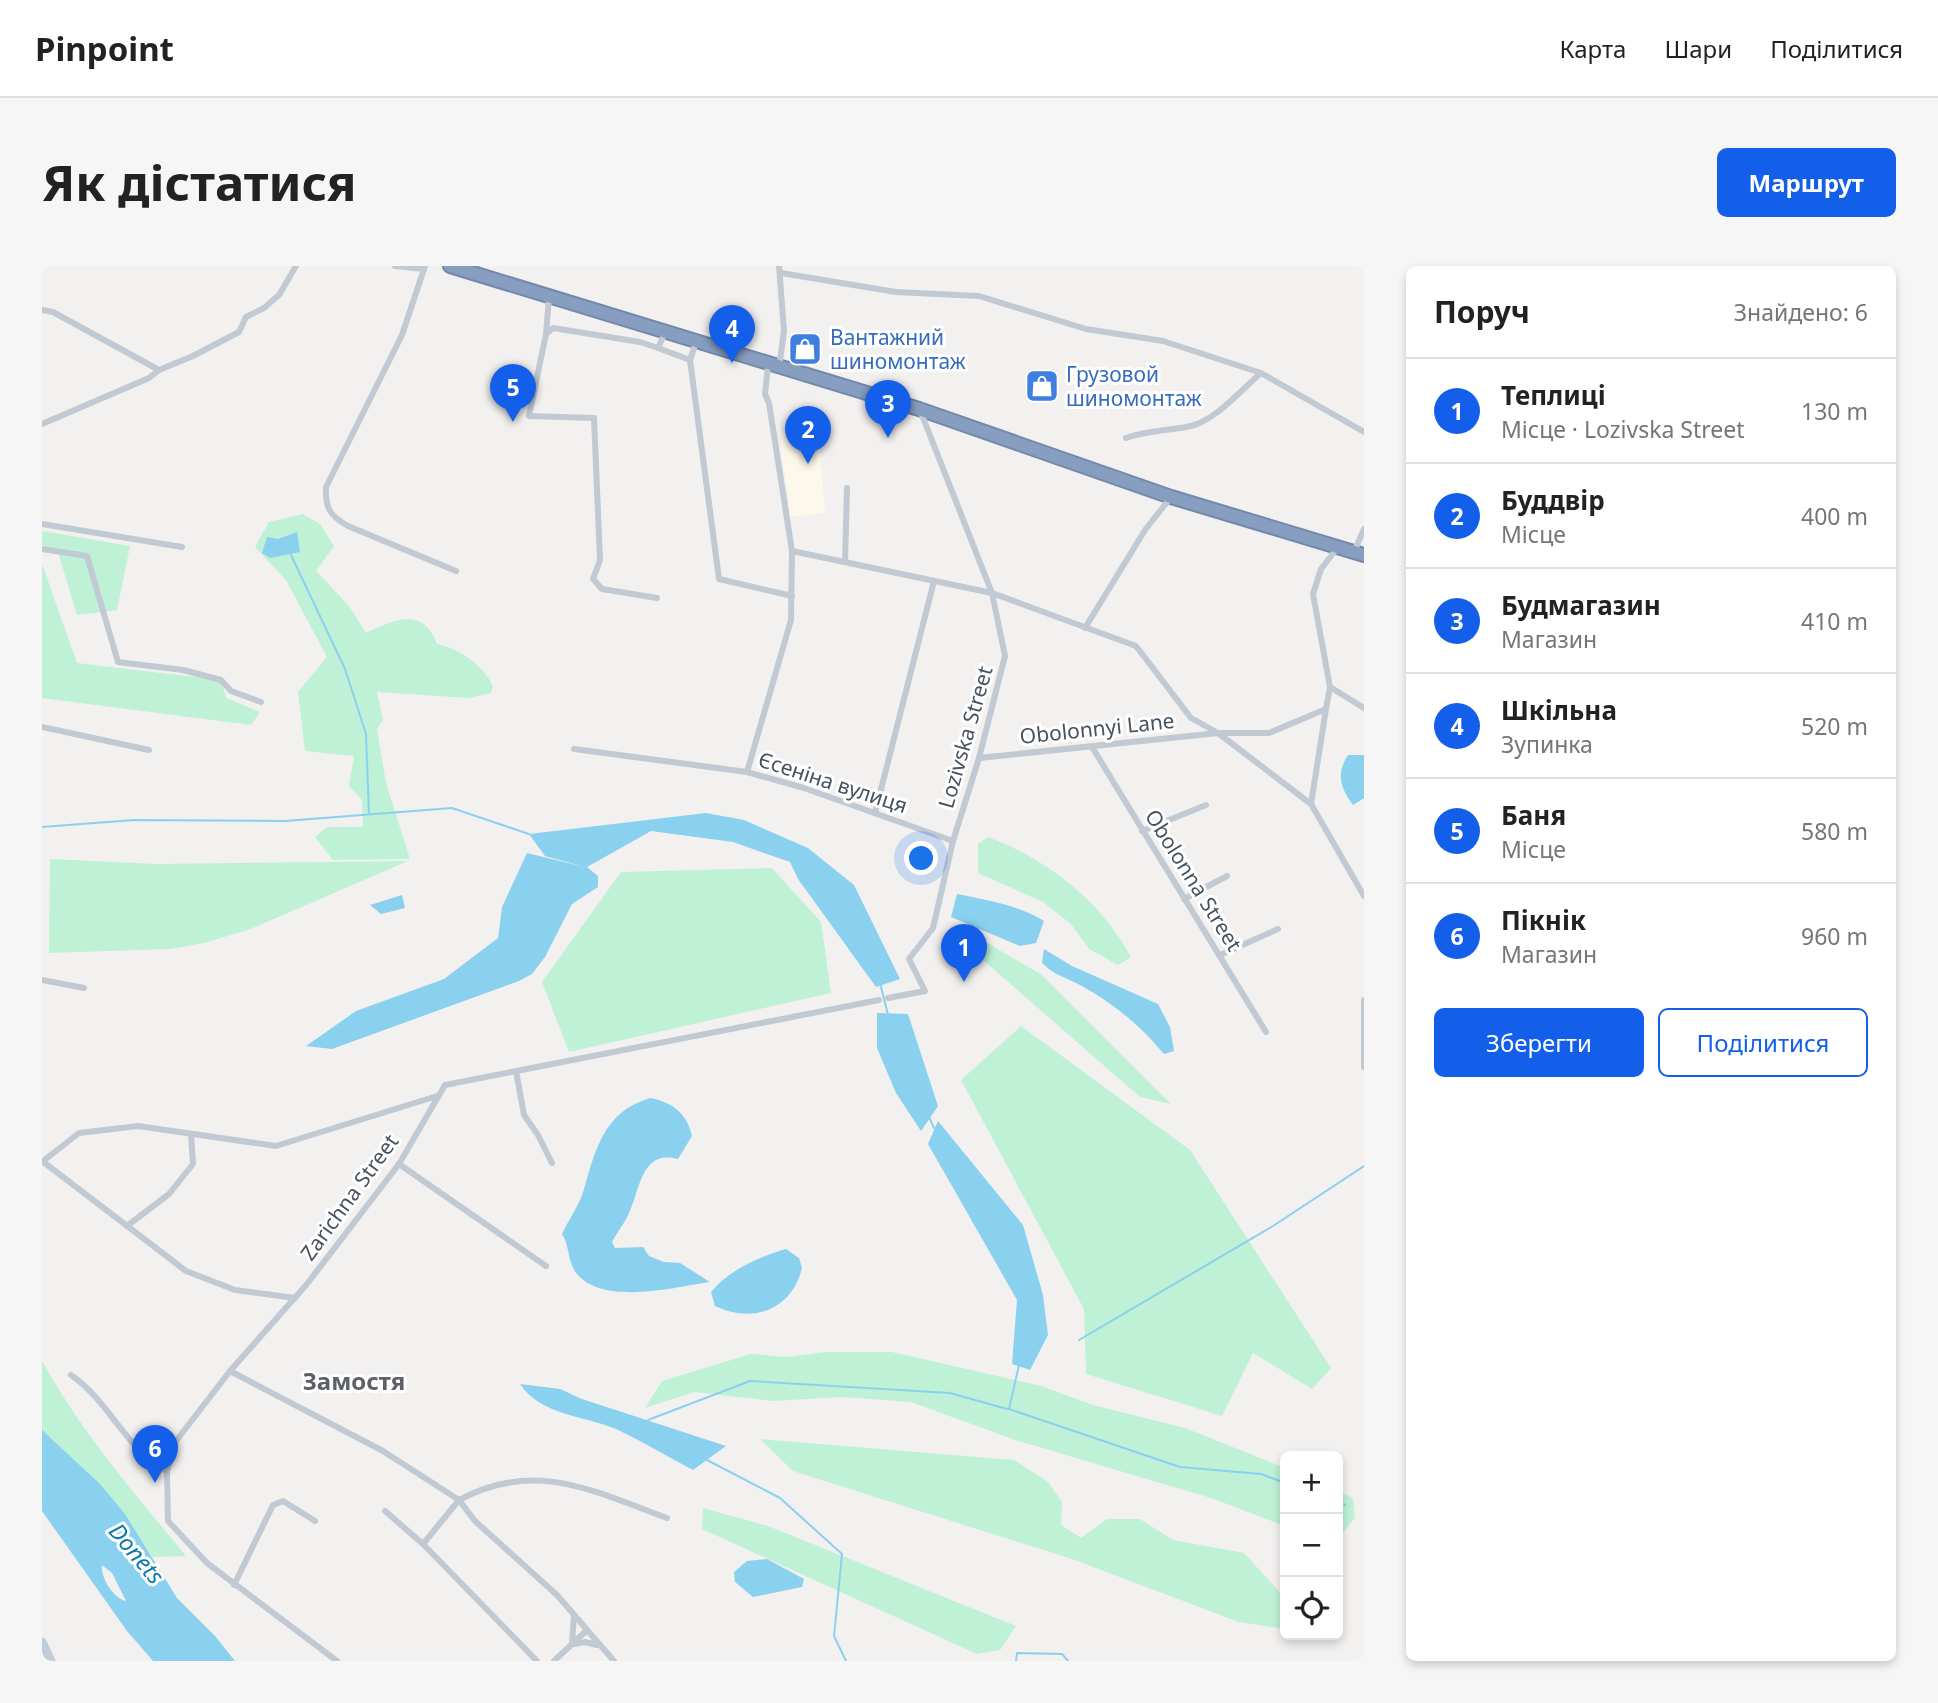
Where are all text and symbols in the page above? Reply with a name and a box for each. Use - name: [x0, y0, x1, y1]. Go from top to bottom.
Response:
- text: Pinpoint: [35, 26, 174, 71]
- text: Карта: [1559, 32, 1626, 65]
- text: Шари: [1664, 32, 1732, 65]
- text: Поділитися: [1770, 32, 1903, 65]
- button: Маршрут: [1717, 148, 1896, 217]
- text: Як дістатися: [42, 149, 356, 215]
- text: Поруч: [1434, 291, 1530, 332]
- text: Знайдено: 6: [1734, 296, 1868, 328]
- pin: 4: [709, 305, 755, 363]
- place label: Вантажний шиномонтаж: [830, 323, 966, 375]
- shop icon: Вантажний шиномонтаж: [786, 330, 824, 368]
- place label: Грузовой шиномонтаж: [1066, 360, 1202, 412]
- pin: 5: [490, 364, 536, 422]
- shop icon: Грузовой шиномонтаж: [1023, 367, 1061, 405]
- text: Теплиці: [1501, 377, 1606, 413]
- pin: 3: [865, 380, 911, 438]
- text: 1: [1450, 395, 1464, 427]
- text: 130 m: [1801, 395, 1868, 427]
- pin: 2: [785, 406, 831, 464]
- text: Місце · Lozivska Street: [1501, 413, 1745, 445]
- text: Буддвір: [1501, 482, 1605, 518]
- text: 2: [1450, 500, 1464, 532]
- text: 400 m: [1801, 500, 1868, 532]
- text: Місце: [1501, 518, 1566, 550]
- text: Будмагазин: [1501, 587, 1661, 623]
- text: 3: [1450, 605, 1464, 637]
- text: 410 m: [1801, 605, 1868, 637]
- text: Магазин: [1501, 623, 1597, 655]
- street label: Lozivska Street: [931, 662, 999, 811]
- text: Шкільна: [1501, 692, 1617, 728]
- street label: Obolonnyi Lane: [1018, 706, 1176, 750]
- text: 4: [1450, 710, 1464, 742]
- text: 520 m: [1801, 710, 1868, 742]
- text: Зупинка: [1501, 728, 1593, 760]
- street label: Єсеніна вулиця: [755, 745, 911, 819]
- text: Баня: [1501, 797, 1566, 833]
- street label: Obolonna Street: [1139, 804, 1249, 956]
- text: 5: [1450, 815, 1464, 847]
- text: 580 m: [1801, 815, 1868, 847]
- text: Місце: [1501, 833, 1566, 865]
- your location: [904, 841, 938, 875]
- text: Пікнік: [1501, 902, 1586, 938]
- text: 6: [1450, 920, 1464, 952]
- text: 960 m: [1801, 920, 1868, 952]
- pin: 1: [941, 924, 987, 982]
- text: Магазин: [1501, 938, 1597, 970]
- button: Зберегти: [1434, 1008, 1644, 1077]
- button: Поділитися: [1658, 1008, 1868, 1077]
- street label: Zarichna Street: [294, 1128, 405, 1266]
- district label: Замостя: [303, 1364, 405, 1397]
- pin: 6: [132, 1425, 178, 1483]
- map controls: [1280, 1451, 1343, 1640]
- button: +: [1280, 1451, 1343, 1514]
- button: −: [1280, 1514, 1343, 1577]
- water label: Donets: [102, 1516, 172, 1590]
- button: locate: [1280, 1577, 1343, 1640]

